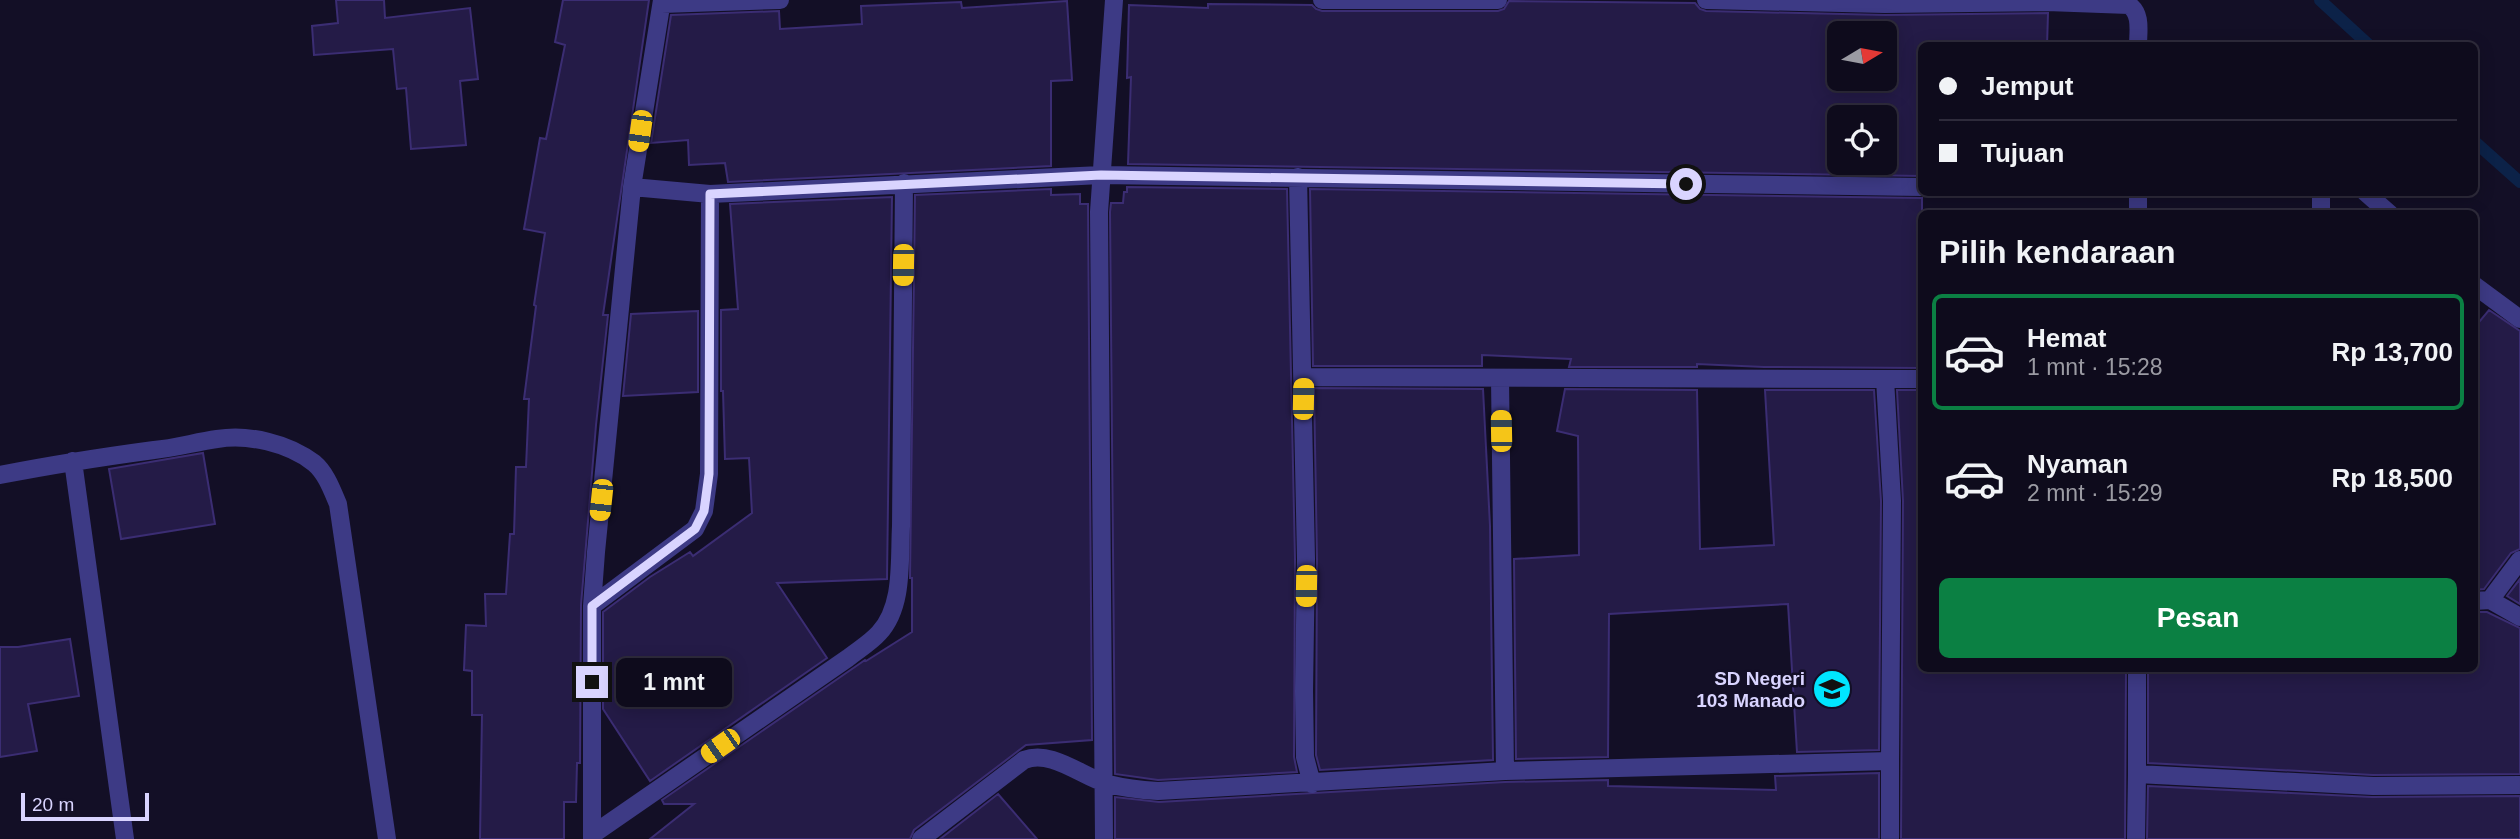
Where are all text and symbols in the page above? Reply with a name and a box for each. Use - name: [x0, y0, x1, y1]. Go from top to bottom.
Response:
- north arrow: [1827, 21, 1897, 91]
- map controls: [1827, 21, 1897, 175]
- text: Jemput: [1981, 71, 2073, 101]
- button: locate: [1827, 105, 1897, 175]
- car: [627, 109, 654, 153]
- text: Tujuan: [1981, 138, 2064, 168]
- route start: [1670, 168, 1702, 200]
- text: Pilih kendaraan: [1939, 234, 2176, 270]
- car: [893, 244, 914, 286]
- icon: car: [1943, 321, 2006, 384]
- text: Hemat: [2027, 323, 2106, 353]
- text: Rp 13,700: [2332, 337, 2453, 367]
- text: 1 mnt · 15:28: [2027, 354, 2163, 380]
- car: [1293, 378, 1314, 420]
- car: [1491, 410, 1512, 452]
- icon: car: [1943, 447, 2006, 510]
- text: Nyaman: [2027, 449, 2128, 479]
- text: Rp 18,500: [2332, 463, 2453, 493]
- car: [589, 478, 614, 522]
- text: 2 mnt · 15:29: [2027, 480, 2163, 506]
- car: [1296, 565, 1317, 607]
- button: Pesan: [1939, 578, 2457, 658]
- callout: 1 mnt: [616, 658, 732, 706]
- route end: [576, 666, 608, 698]
- place label: SD Negeri 103 Manado: [1696, 668, 1805, 711]
- school or university icon: SD Negeri 103 Manado: [1811, 668, 1853, 710]
- text: 1 mnt: [643, 669, 705, 695]
- car: [697, 725, 744, 767]
- scale bar: [21, 790, 149, 822]
- text: 20 m: [32, 794, 74, 815]

